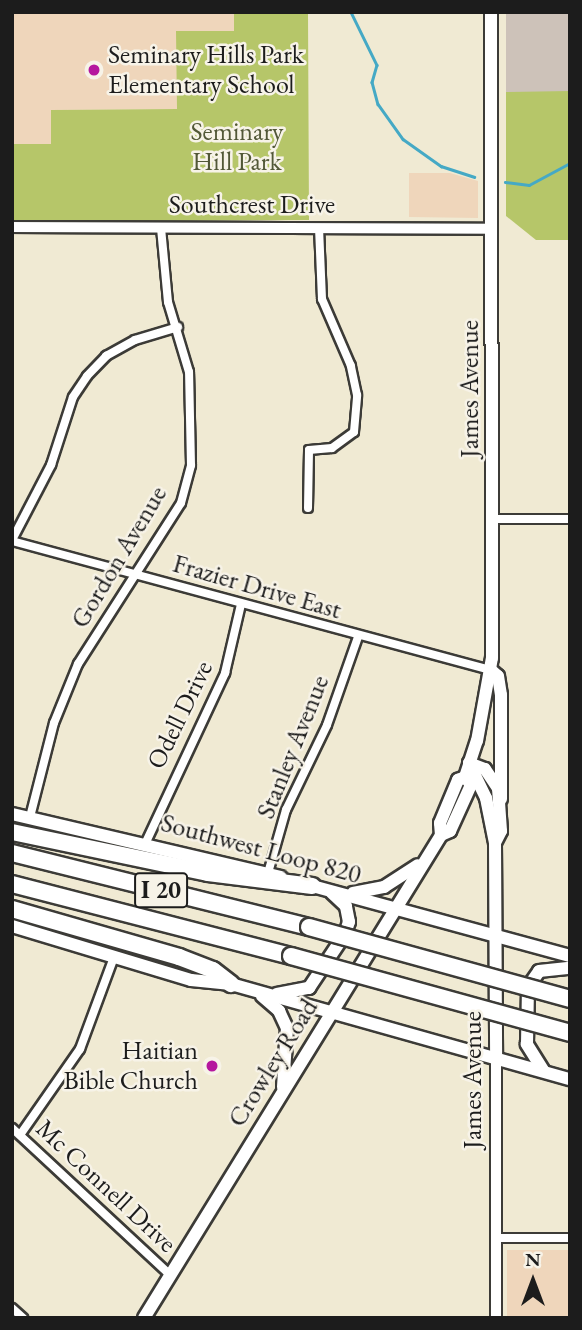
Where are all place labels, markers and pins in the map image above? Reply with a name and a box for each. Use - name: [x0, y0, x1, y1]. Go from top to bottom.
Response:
- place label: Seminary Hills Park Elementary School: [108, 39, 304, 100]
- marker: Seminary Hills Park Elementary School: [86, 62, 102, 78]
- place label: Haitian Bible Church: [64, 1035, 198, 1096]
- marker: Haitian Bible Church: [204, 1058, 220, 1074]

